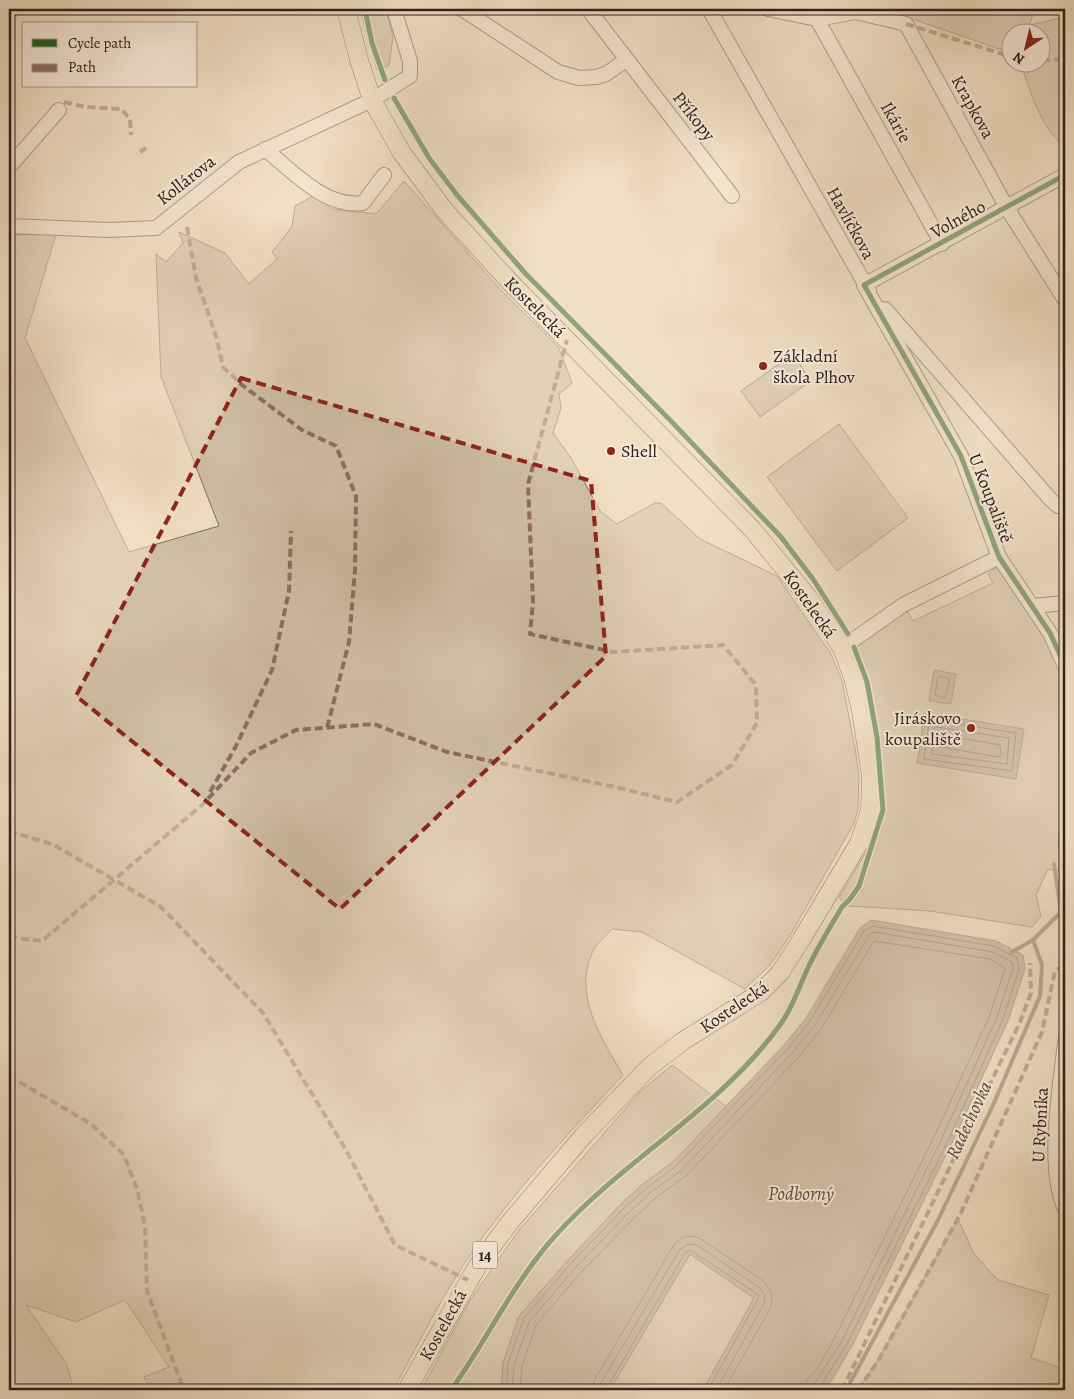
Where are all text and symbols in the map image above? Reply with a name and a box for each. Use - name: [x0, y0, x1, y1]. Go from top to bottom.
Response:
- legend: [22, 22, 198, 88]
- north arrow: [1002, 22, 1052, 72]
- text: Cycle path: [68, 33, 131, 53]
- text: N: [1009, 48, 1028, 69]
- text: Path: [68, 57, 96, 77]
- street label: Krapkova: [946, 71, 1001, 144]
- street label: Příkopy: [667, 86, 721, 146]
- street label: Ikárie: [875, 97, 917, 147]
- street label: Kollárova: [152, 149, 221, 211]
- street label: Havlíčkova: [821, 182, 881, 264]
- street label: Volného: [925, 194, 990, 244]
- street label: Kostelecká: [499, 271, 572, 344]
- place label: Základní škola Plhov: [773, 344, 856, 389]
- marker: Základní škola Plhov: [757, 360, 769, 372]
- place label: Shell: [621, 439, 657, 463]
- marker: Shell: [605, 445, 617, 457]
- street label: U Koupaliště: [963, 450, 1019, 546]
- street label: Kostelecká: [778, 565, 843, 643]
- place label: Jiráskovo koupaliště: [885, 706, 961, 751]
- marker: Jiráskovo koupaliště: [965, 722, 977, 734]
- street label: Kostelecká: [695, 975, 774, 1039]
- water label: Radechovka: [940, 1077, 998, 1164]
- street label: U Rybníka: [1026, 1086, 1054, 1163]
- water label: Podborný: [768, 1181, 835, 1207]
- road number: 14: [472, 1242, 498, 1268]
- street label: Kostelecká: [414, 1285, 473, 1365]

